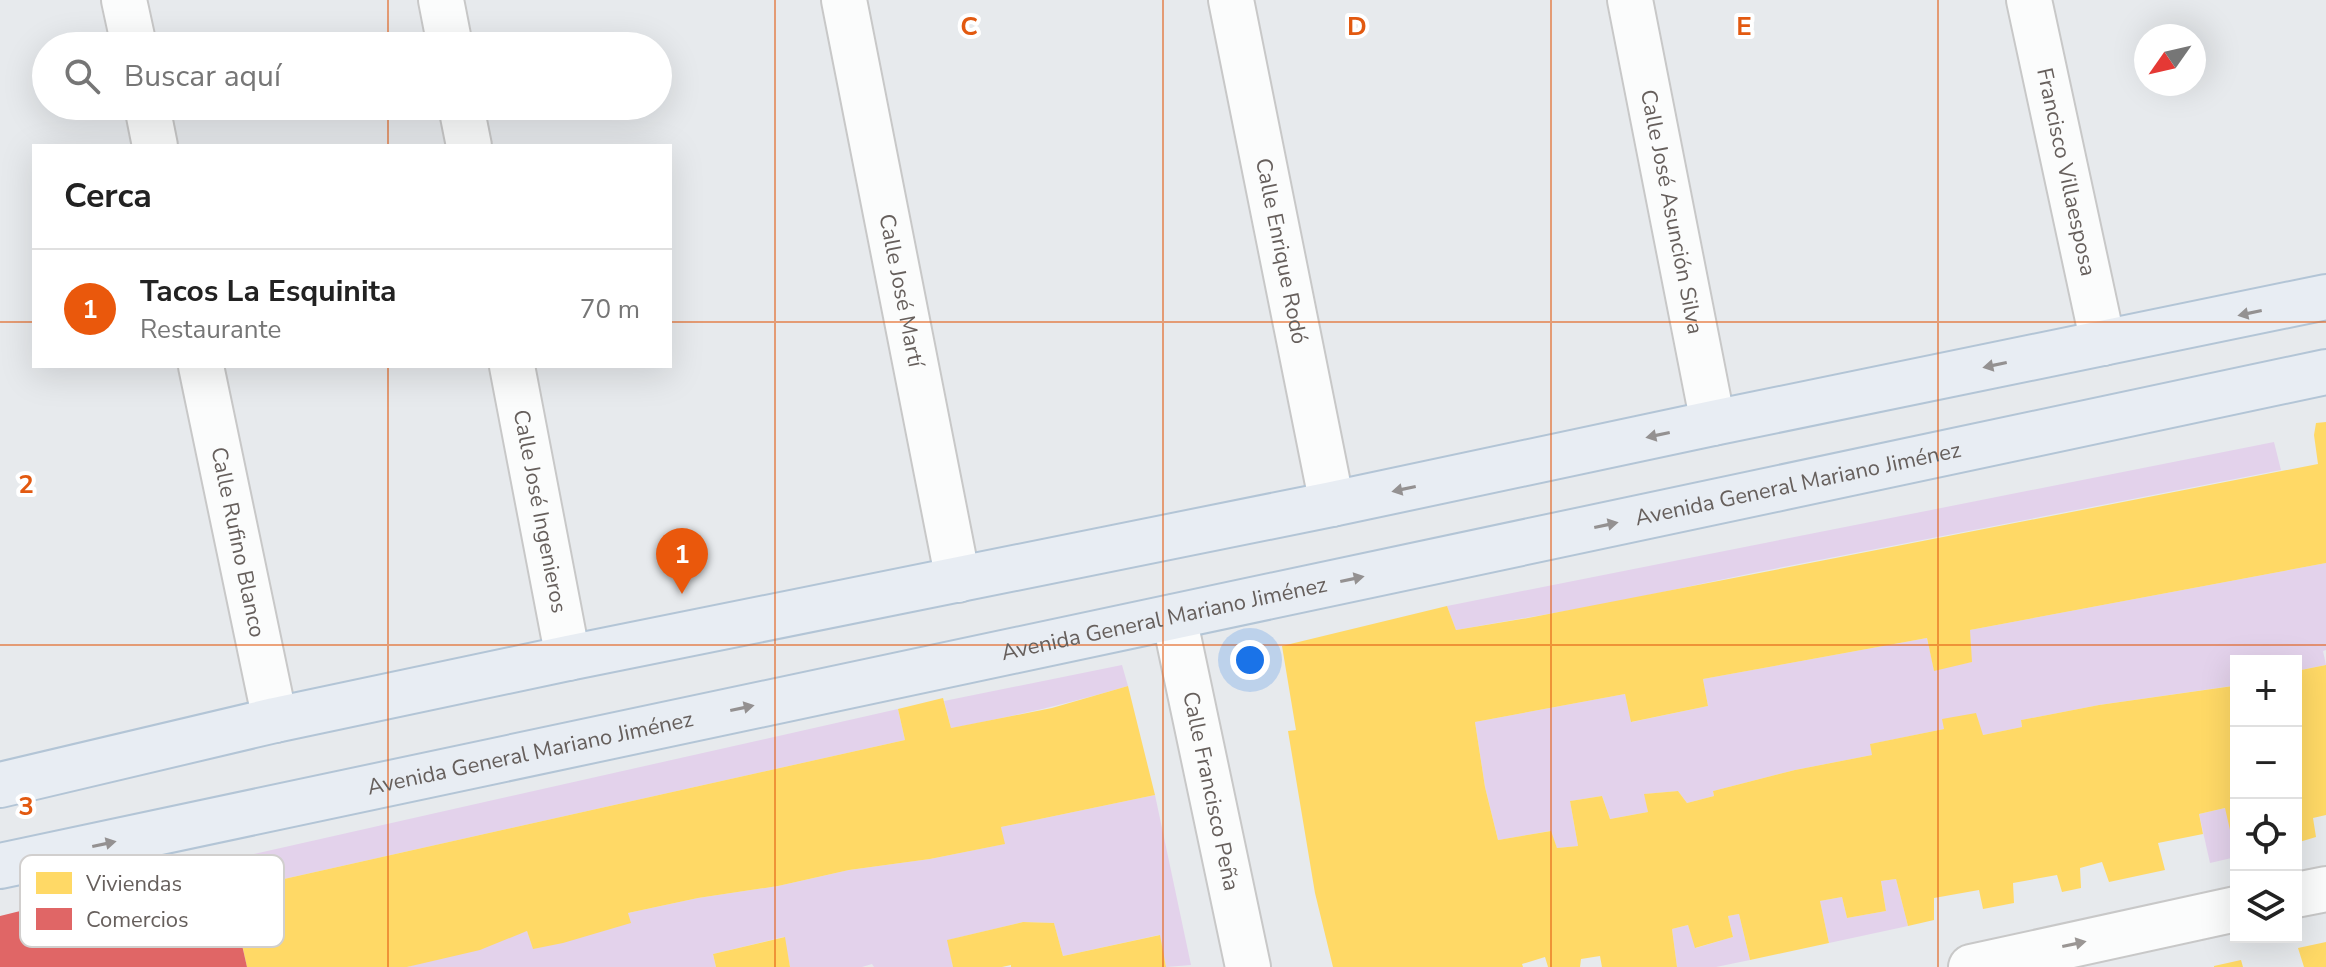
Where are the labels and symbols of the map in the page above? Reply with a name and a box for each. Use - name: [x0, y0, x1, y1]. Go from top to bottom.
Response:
- text: C: [960, 9, 978, 44]
- text: D: [1347, 9, 1367, 44]
- text: E: [1736, 9, 1752, 44]
- north arrow: [2134, 24, 2206, 96]
- street label: Francisco Villaesposa: [2029, 65, 2103, 279]
- street label: Calle José Asunción Silva: [1633, 87, 1710, 337]
- street label: Calle Enrique Rodó: [1248, 155, 1315, 347]
- street label: Calle José Martí: [871, 211, 931, 371]
- one-way arrow: [2237, 307, 2262, 320]
- one-way arrow: [1982, 359, 2007, 372]
- street label: Calle José Ingenieros: [506, 407, 574, 616]
- one-way arrow: [1645, 429, 1670, 441]
- street label: Avenida General Mariano Jiménez: [1632, 435, 1964, 533]
- street label: Calle Rufino Blanco: [203, 444, 272, 640]
- text: 2: [18, 467, 34, 502]
- one-way arrow: [1391, 483, 1416, 495]
- one-way arrow: [1594, 518, 1619, 531]
- pin: 1: [656, 528, 708, 594]
- street label: Avenida General Mariano Jiménez: [998, 570, 1330, 668]
- one-way arrow: [1340, 572, 1365, 585]
- your location: [1230, 640, 1270, 680]
- street label: Calle Francisco Peña: [1175, 689, 1247, 894]
- one-way arrow: [729, 702, 754, 714]
- street label: Avenida General Mariano Jiménez: [364, 704, 696, 803]
- text: 3: [18, 789, 34, 824]
- one-way arrow: [91, 837, 116, 850]
- legend: [20, 855, 284, 947]
- text: Viviendas: [85, 869, 182, 899]
- text: Comercios: [86, 905, 189, 935]
- one-way arrow: [2062, 937, 2087, 950]

